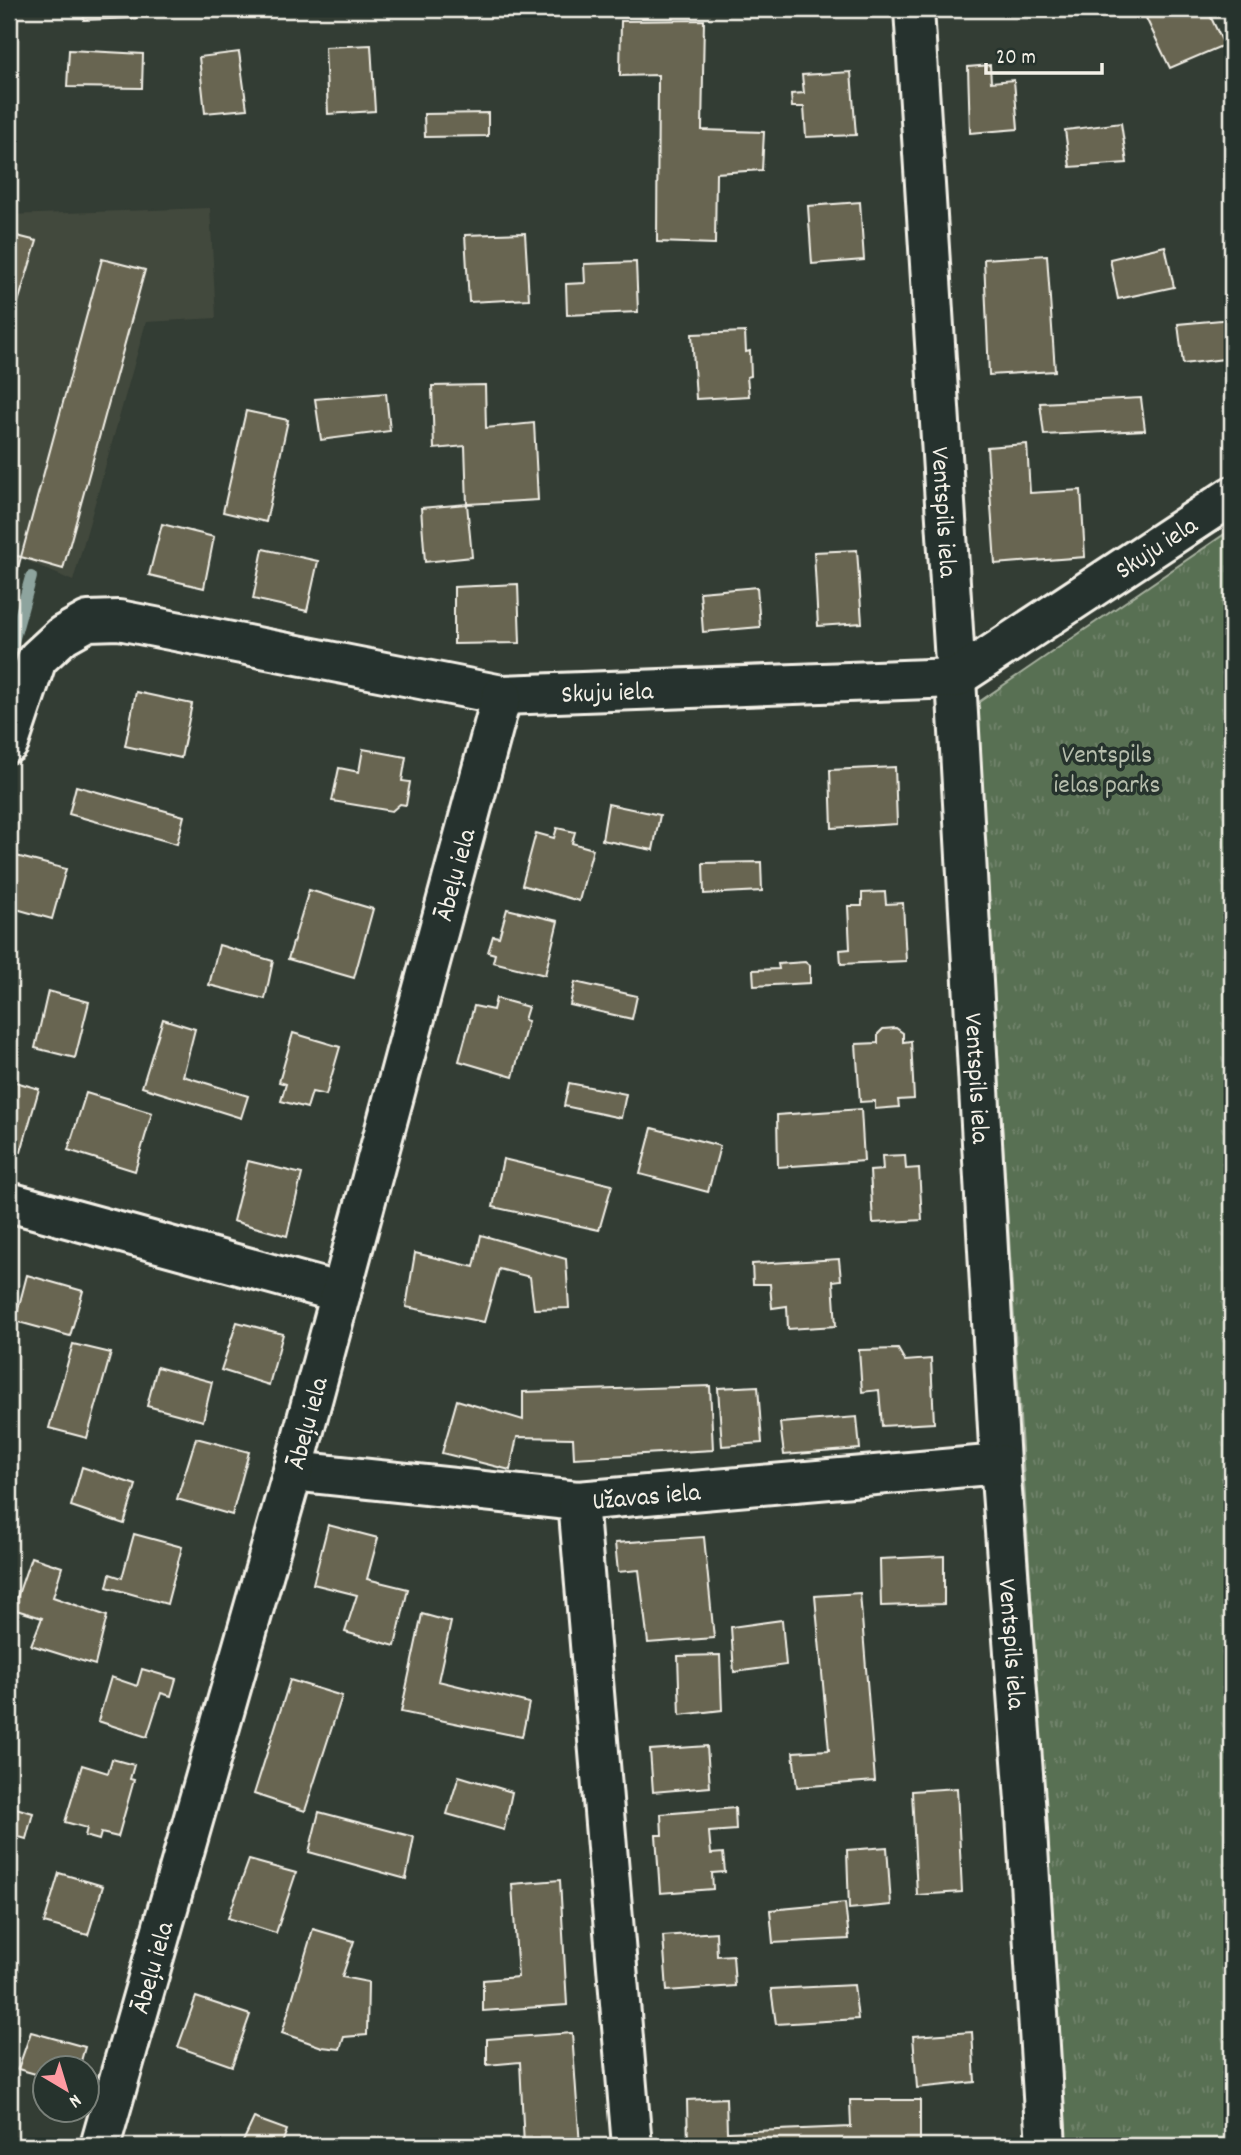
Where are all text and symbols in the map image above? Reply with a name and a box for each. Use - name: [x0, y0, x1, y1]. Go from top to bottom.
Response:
- scale bar: [986, 32, 1101, 76]
- text: 20 m: [996, 44, 1036, 74]
- street label: Ventspils iela: [920, 446, 965, 580]
- street label: Skuju iela: [1109, 508, 1207, 590]
- street label: Skuju iela: [561, 674, 655, 715]
- park label: Ventspils ielas parks: [1054, 738, 1160, 805]
- street label: Ābeļu iela: [427, 824, 487, 926]
- street label: Ventspils iela: [953, 1012, 997, 1146]
- street label: Ābeļu iela: [279, 1373, 340, 1474]
- street label: Užavas iela: [591, 1475, 703, 1522]
- street label: Ventspils iela: [987, 1577, 1033, 1712]
- street label: Ābeļu iela: [124, 1917, 185, 2018]
- north arrow: [32, 2054, 102, 2124]
- text: N: [62, 2086, 86, 2113]

